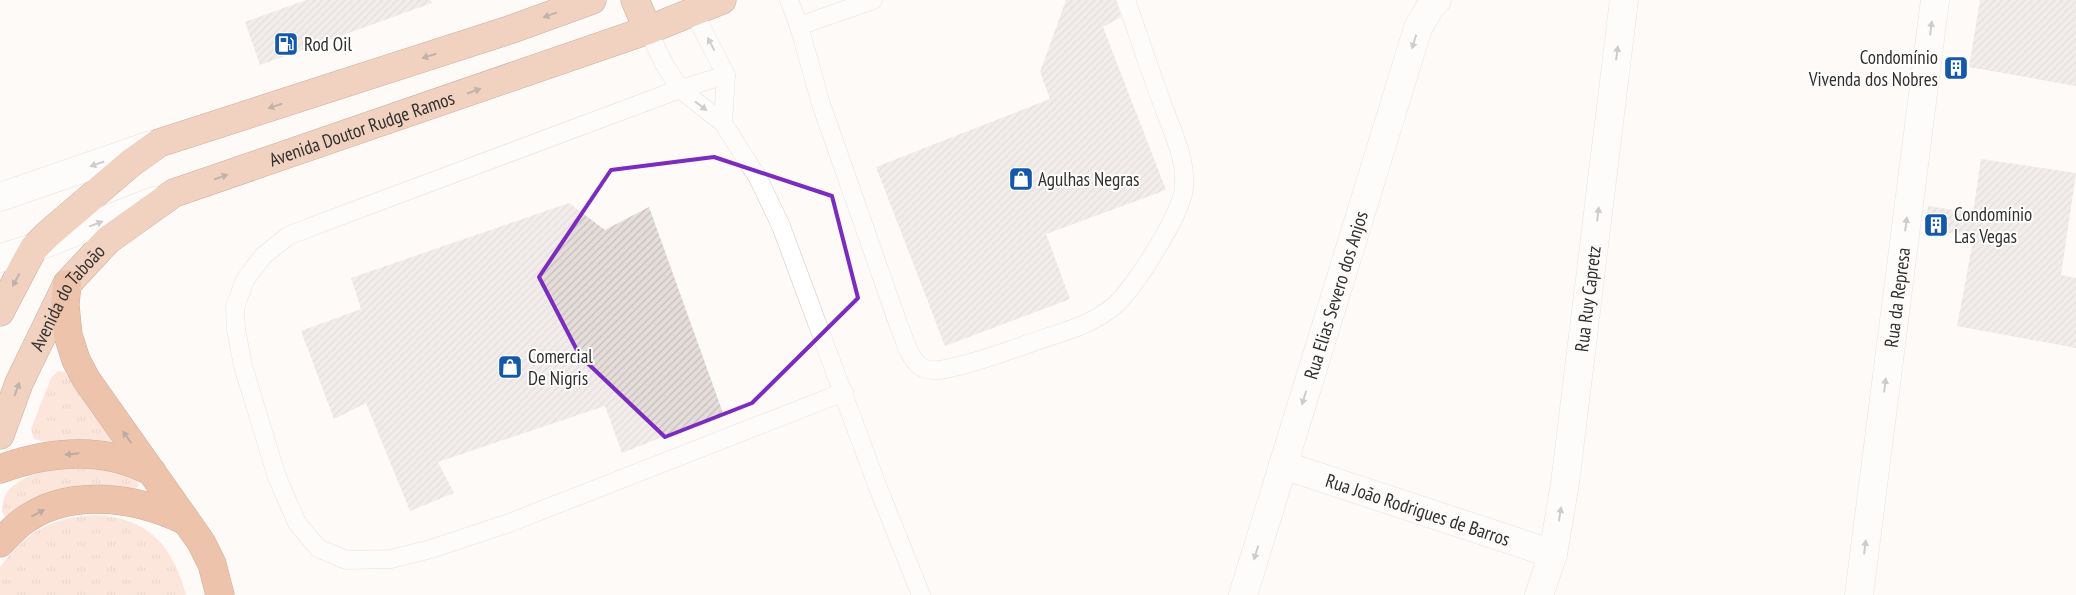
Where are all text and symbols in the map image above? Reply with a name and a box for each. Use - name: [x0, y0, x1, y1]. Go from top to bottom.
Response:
- one-way arrow: [543, 12, 558, 19]
- one-way arrow: [1927, 20, 1935, 36]
- fuel station icon: Rod Oil: [273, 31, 299, 57]
- place label: Rod Oil: [304, 32, 352, 56]
- one-way arrow: [1409, 34, 1417, 49]
- one-way arrow: [706, 37, 715, 51]
- one-way arrow: [1614, 45, 1622, 61]
- place label: Condomínio Vivenda dos Nobres: [1808, 45, 1938, 91]
- one-way arrow: [422, 53, 437, 60]
- building icon: Condomínio Vivenda dos Nobres: [1943, 55, 1969, 81]
- street label: Avenida Doutor Rudge Ramos: [266, 85, 458, 171]
- one-way arrow: [466, 86, 481, 94]
- one-way arrow: [695, 101, 708, 111]
- one-way arrow: [267, 102, 282, 110]
- one-way arrow: [89, 161, 104, 168]
- shop icon: Agulhas Negras: [1008, 166, 1034, 192]
- place label: Agulhas Negras: [1038, 167, 1139, 191]
- one-way arrow: [213, 173, 228, 180]
- place label: Condomínio Las Vegas: [1954, 202, 2032, 248]
- one-way arrow: [1594, 206, 1602, 222]
- street label: Rua Elias Severo dos Anjos: [1298, 208, 1373, 382]
- building icon: Condomínio Las Vegas: [1923, 212, 1949, 238]
- one-way arrow: [1902, 216, 1910, 232]
- one-way arrow: [88, 220, 103, 227]
- street label: Avenida do Taboão: [24, 239, 110, 355]
- street label: Rua Ruy Capretz: [1569, 244, 1606, 353]
- street label: Rua da Represa: [1879, 246, 1915, 349]
- one-way arrow: [12, 272, 20, 287]
- place label: Comercial De Nigris: [528, 344, 593, 390]
- shop icon: Comercial De Nigris: [497, 354, 523, 380]
- one-way arrow: [1881, 377, 1889, 393]
- one-way arrow: [14, 382, 21, 397]
- one-way arrow: [1299, 390, 1307, 405]
- one-way arrow: [122, 430, 132, 443]
- one-way arrow: [64, 450, 80, 458]
- street label: Rua João Rodrigues de Barros: [1323, 468, 1513, 551]
- one-way arrow: [1556, 506, 1564, 522]
- one-way arrow: [31, 509, 45, 517]
- one-way arrow: [1861, 538, 1869, 554]
- one-way arrow: [1252, 546, 1260, 561]

